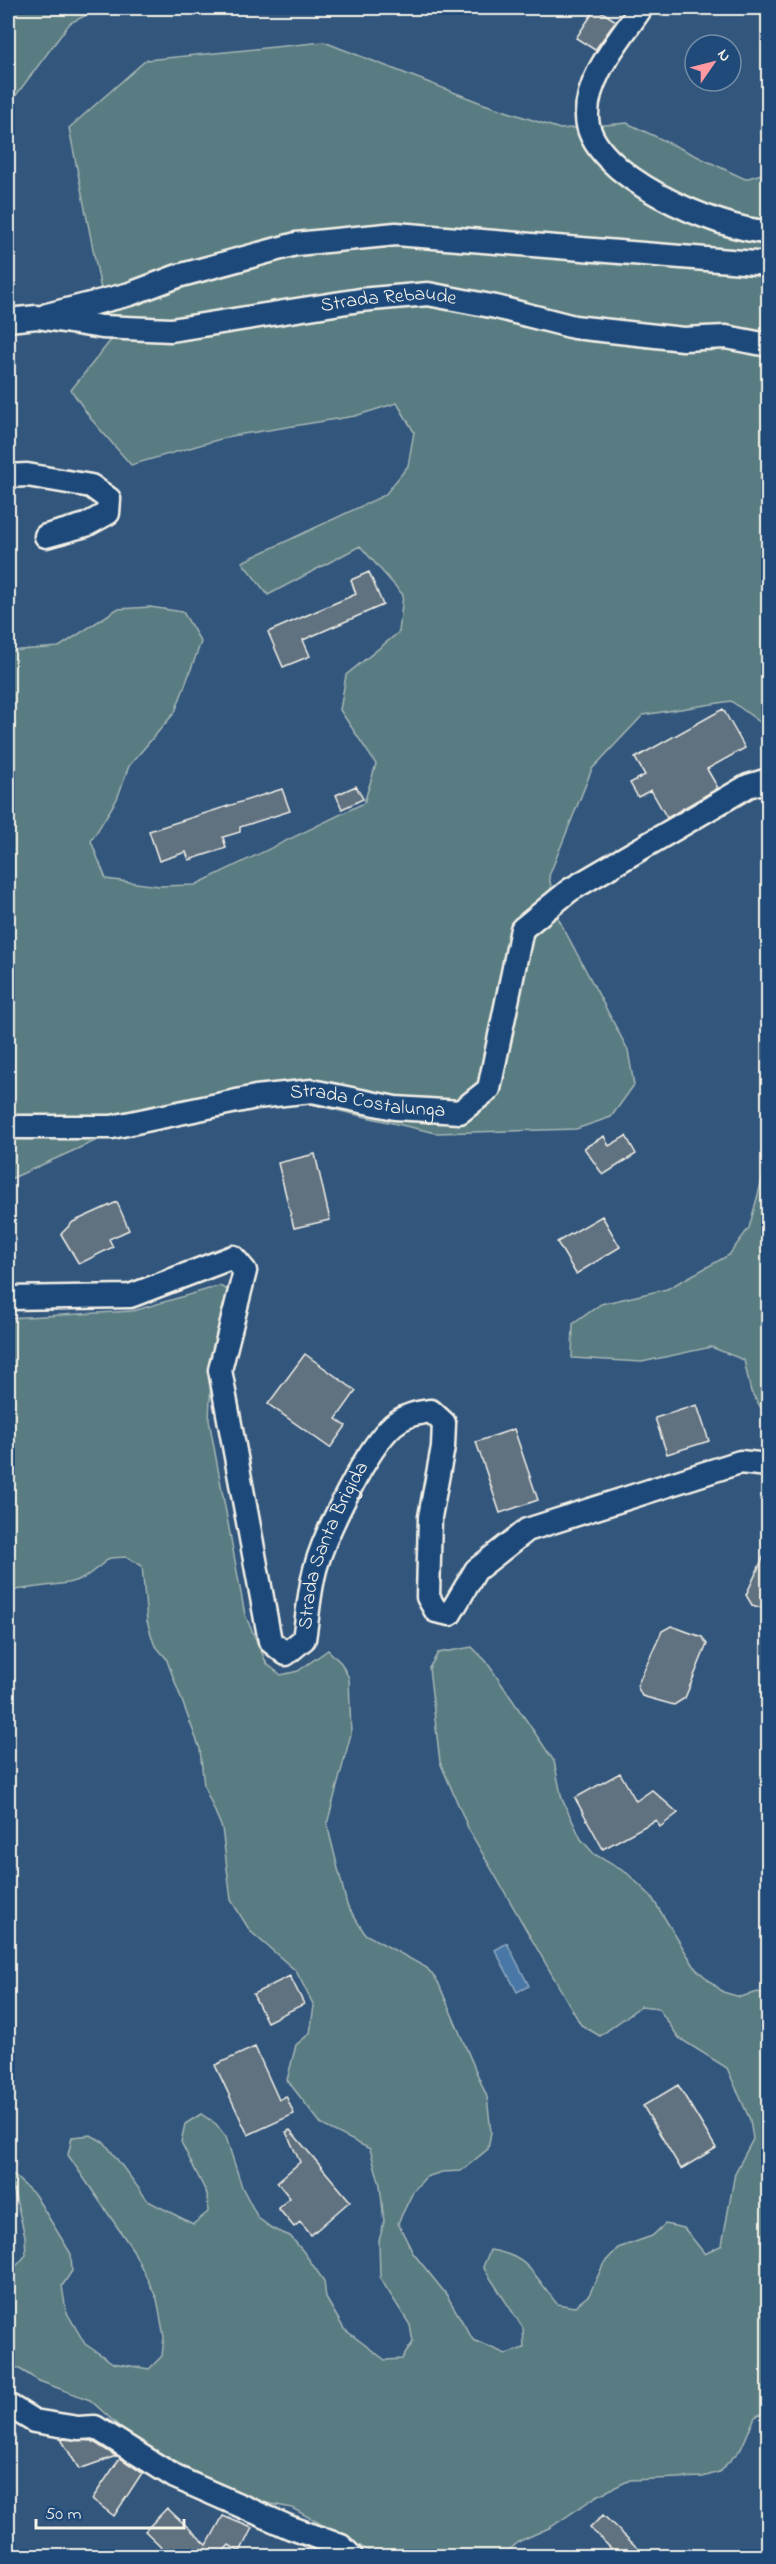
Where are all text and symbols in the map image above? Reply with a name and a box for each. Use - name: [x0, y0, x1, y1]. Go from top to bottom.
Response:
- north arrow: [683, 33, 743, 93]
- text: N: [711, 44, 737, 67]
- street label: Strada Rebaude: [319, 279, 459, 321]
- street label: Strada Costalunga: [289, 1076, 446, 1126]
- street label: Strada Santa Brigida: [291, 1456, 377, 1631]
- scale bar: [36, 2492, 184, 2530]
- text: 50 m: [45, 2502, 82, 2528]

